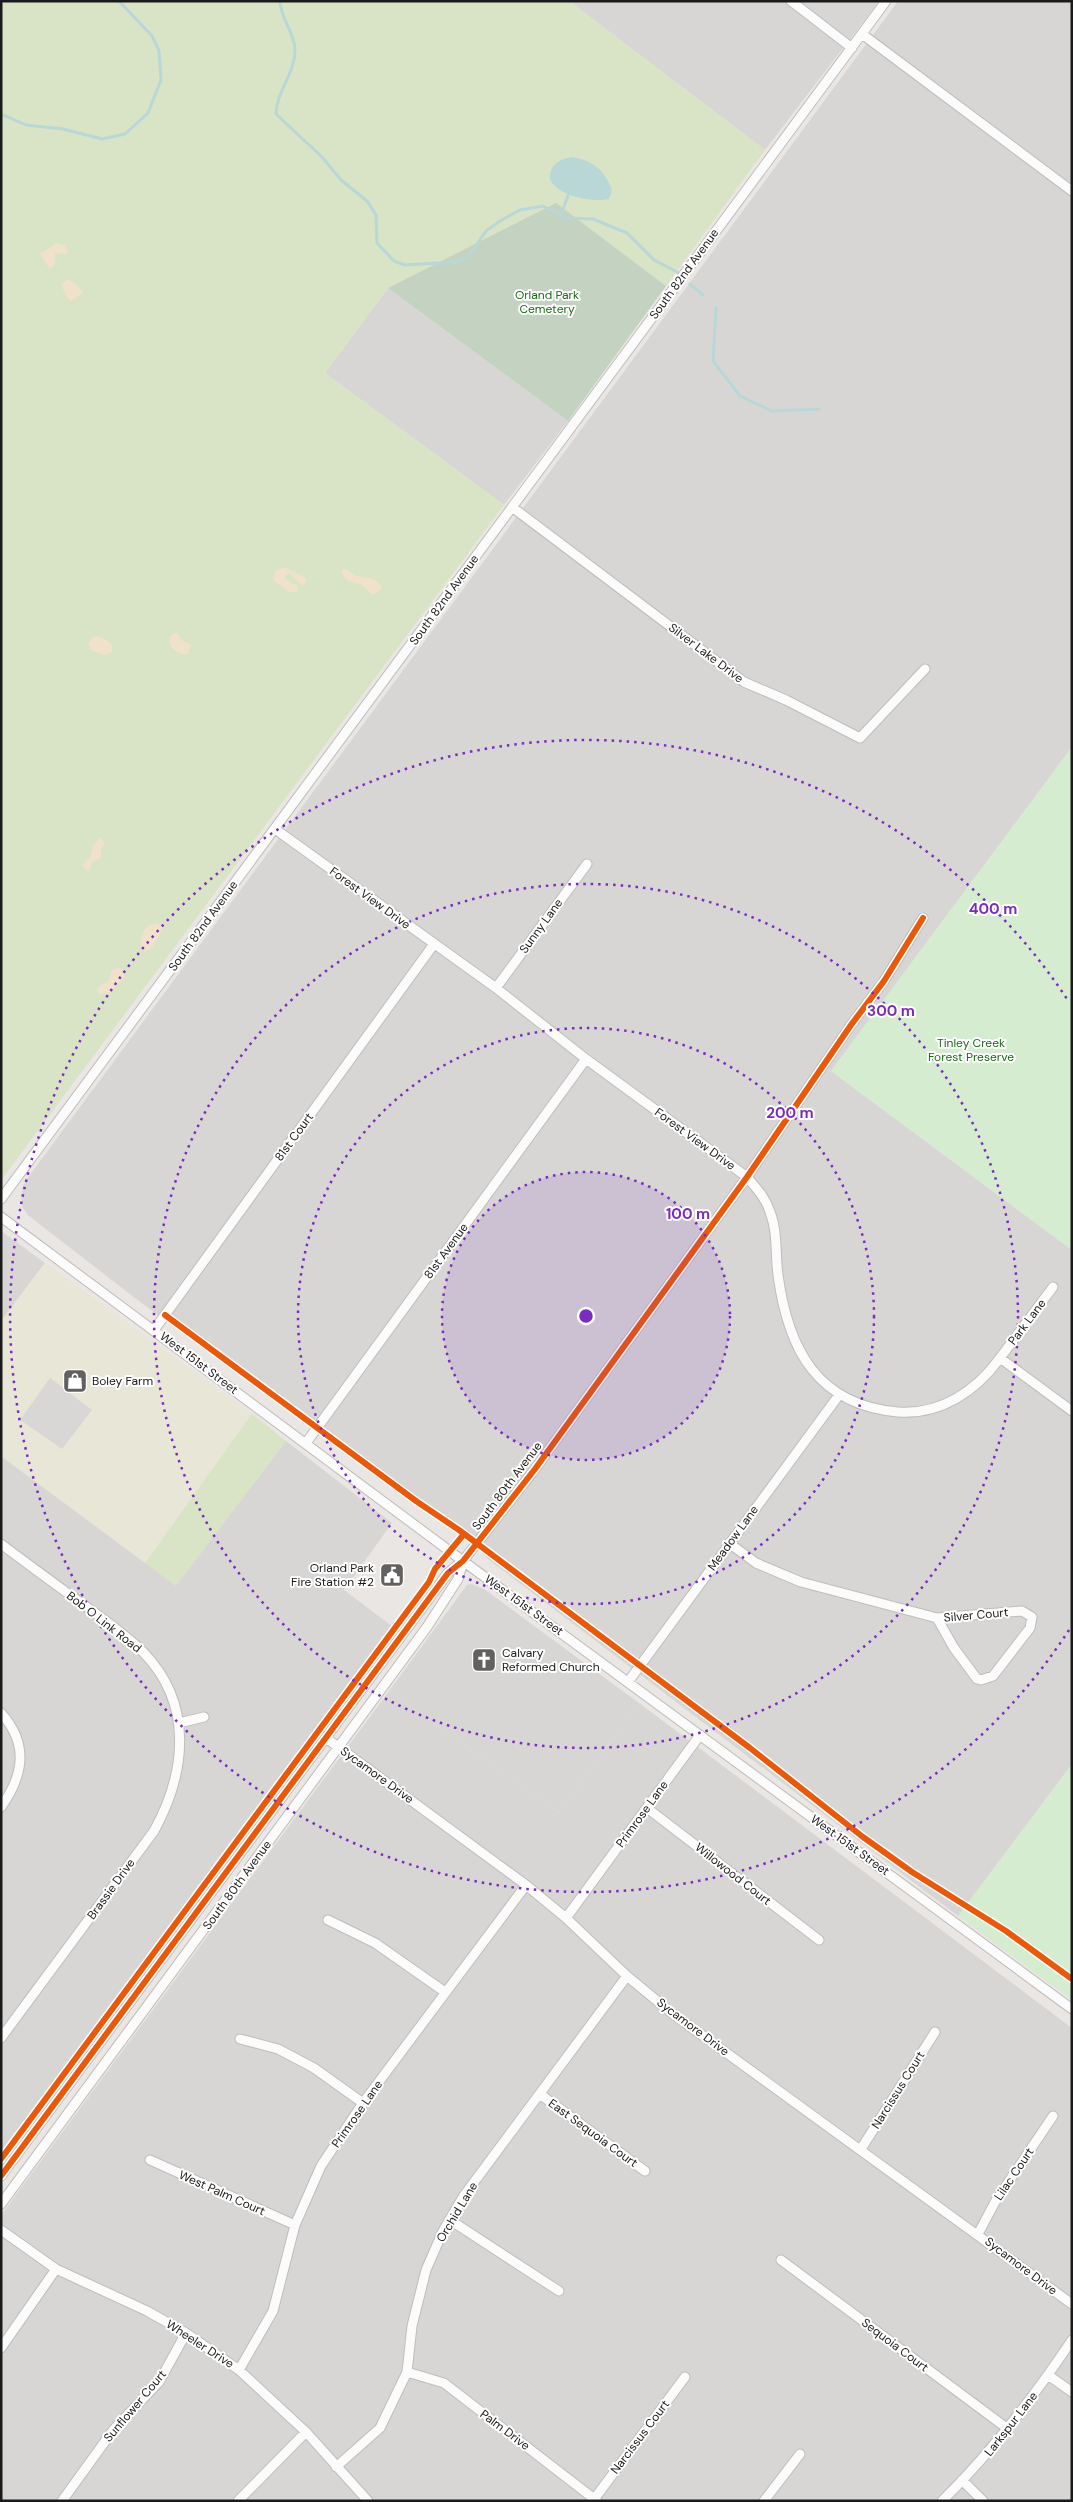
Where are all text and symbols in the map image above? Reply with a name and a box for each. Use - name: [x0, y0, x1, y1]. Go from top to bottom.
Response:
- street label: South 82nd Avenue: [646, 225, 722, 322]
- park label: Orland Park Cemetery: [515, 287, 579, 317]
- street label: South 82nd Avenue: [406, 551, 482, 648]
- street label: Silver Lake Drive: [665, 620, 747, 687]
- street label: Forest View Drive: [326, 863, 414, 933]
- street label: South 82nd Avenue: [165, 877, 241, 974]
- street label: Sunny Lane: [516, 895, 566, 957]
- text: 400 m: [969, 899, 1017, 919]
- text: 300 m: [867, 1001, 915, 1021]
- park label: Tinley Creek Forest Preserve: [928, 1035, 1014, 1065]
- text: 200 m: [766, 1103, 814, 1123]
- street label: Forest View Drive: [651, 1104, 739, 1174]
- street label: 81st Court: [271, 1109, 317, 1164]
- text: 100 m: [666, 1204, 710, 1224]
- street label: 81st Avenue: [420, 1220, 472, 1282]
- street label: Park Lane: [1005, 1296, 1050, 1348]
- centre of rings: [577, 1307, 595, 1325]
- street label: West 151st Street: [157, 1328, 242, 1398]
- shop icon: Boley Farm: [62, 1368, 88, 1394]
- place label: Boley Farm: [92, 1373, 153, 1389]
- street label: South 80th Avenue: [468, 1438, 546, 1533]
- street label: Meadow Lane: [704, 1502, 762, 1574]
- place label: Orland Park Fire Station #2: [291, 1560, 374, 1590]
- public building icon: Orland Park Fire Station #2: [379, 1562, 405, 1588]
- street label: West 151st Street: [481, 1571, 567, 1639]
- street label: Bob O Link Road: [63, 1588, 145, 1656]
- street label: Silver Court: [943, 1604, 1009, 1626]
- place label: Calvary Reformed Church: [502, 1645, 600, 1675]
- church icon: Calvary Reformed Church: [471, 1647, 497, 1673]
- street label: Sycamore Drive: [337, 1743, 417, 1807]
- street label: Primrose Lane: [612, 1777, 672, 1851]
- street label: West 151st Street: [807, 1811, 893, 1879]
- street label: South 80th Avenue: [199, 1837, 275, 1933]
- street label: Willowood Court: [692, 1839, 775, 1909]
- street label: Brassie Drive: [83, 1855, 139, 1923]
- street label: Sycamore Drive: [653, 1994, 733, 2060]
- street label: Narcissus Court: [868, 2048, 928, 2132]
- street label: Primrose Lane: [328, 2077, 386, 2151]
- street label: East Sequoia Court: [545, 2095, 641, 2171]
- street label: Lilac Court: [991, 2144, 1038, 2203]
- street label: West Palm Court: [176, 2167, 268, 2219]
- street label: Orchid Lane: [433, 2179, 481, 2245]
- street label: Sycamore Drive: [981, 2233, 1061, 2299]
- street label: Sequoia Court: [858, 2315, 932, 2376]
- street label: Wheeler Drive: [163, 2316, 237, 2372]
- street label: Sunflower Court: [100, 2366, 170, 2445]
- street label: Larkspur Lane: [981, 2388, 1041, 2459]
- street label: Narcissus Court: [607, 2397, 673, 2477]
- street label: Palm Drive: [477, 2406, 533, 2454]

